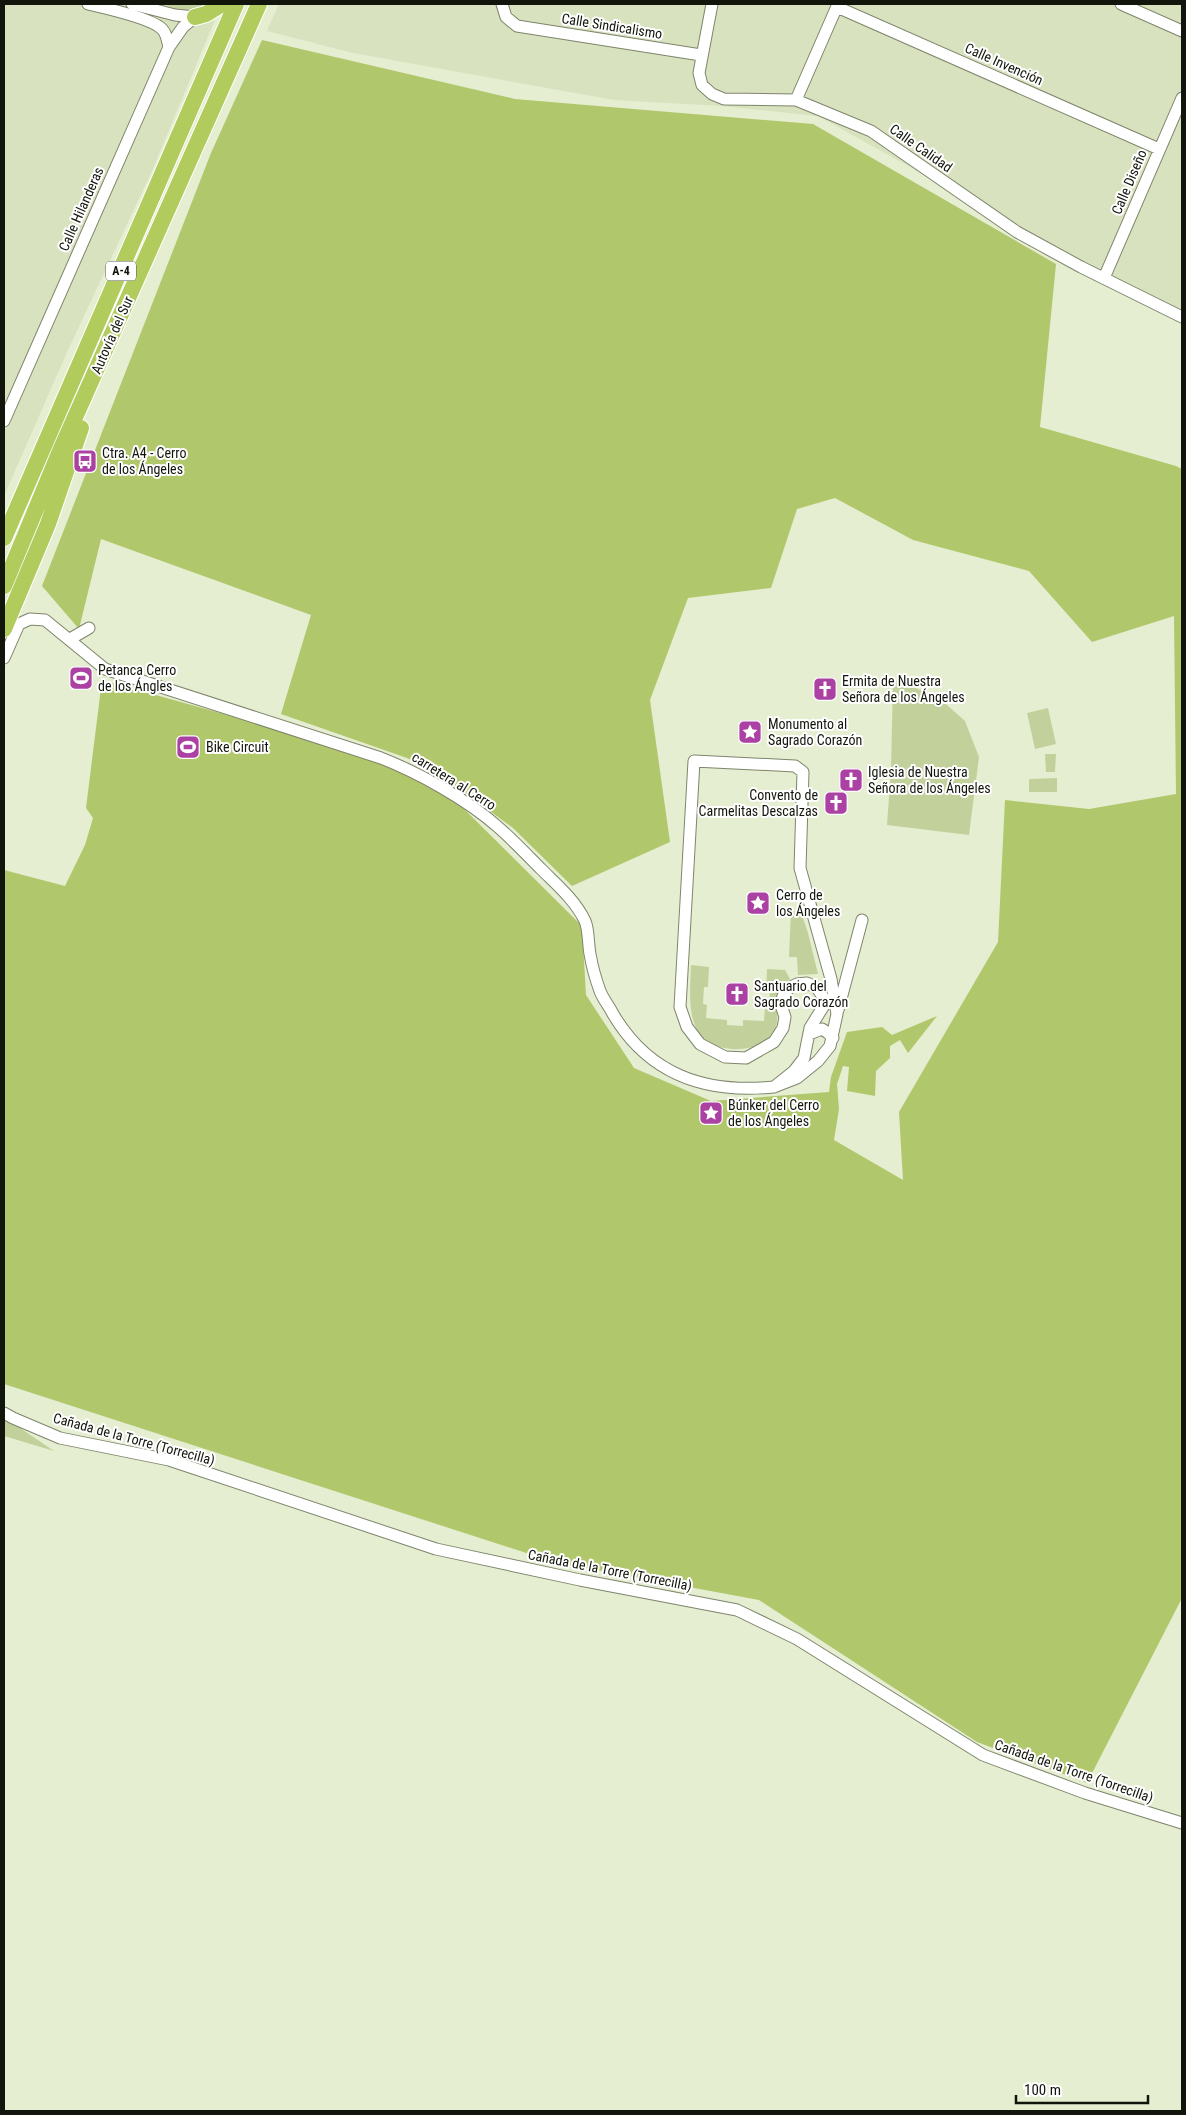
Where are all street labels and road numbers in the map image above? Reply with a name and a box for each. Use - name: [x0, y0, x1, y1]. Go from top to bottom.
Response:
- street label: Calle Sindicalismo: [560, 10, 664, 42]
- street label: Calle Invención: [962, 40, 1046, 88]
- street label: Calle Calidad: [887, 121, 955, 175]
- street label: Calle Diseño: [1108, 147, 1150, 217]
- street label: Calle Hilanderas: [55, 165, 107, 253]
- road number: A-4: [106, 262, 136, 280]
- street label: Autovía del Sur: [88, 294, 136, 376]
- street label: carretera al Cerro: [409, 749, 499, 813]
- street label: Cañada de la Torre (Torrecilla): [51, 1410, 217, 1469]
- street label: Cañada de la Torre (Torrecilla): [526, 1546, 693, 1595]
- street label: Cañada de la Torre (Torrecilla): [992, 1736, 1155, 1807]

